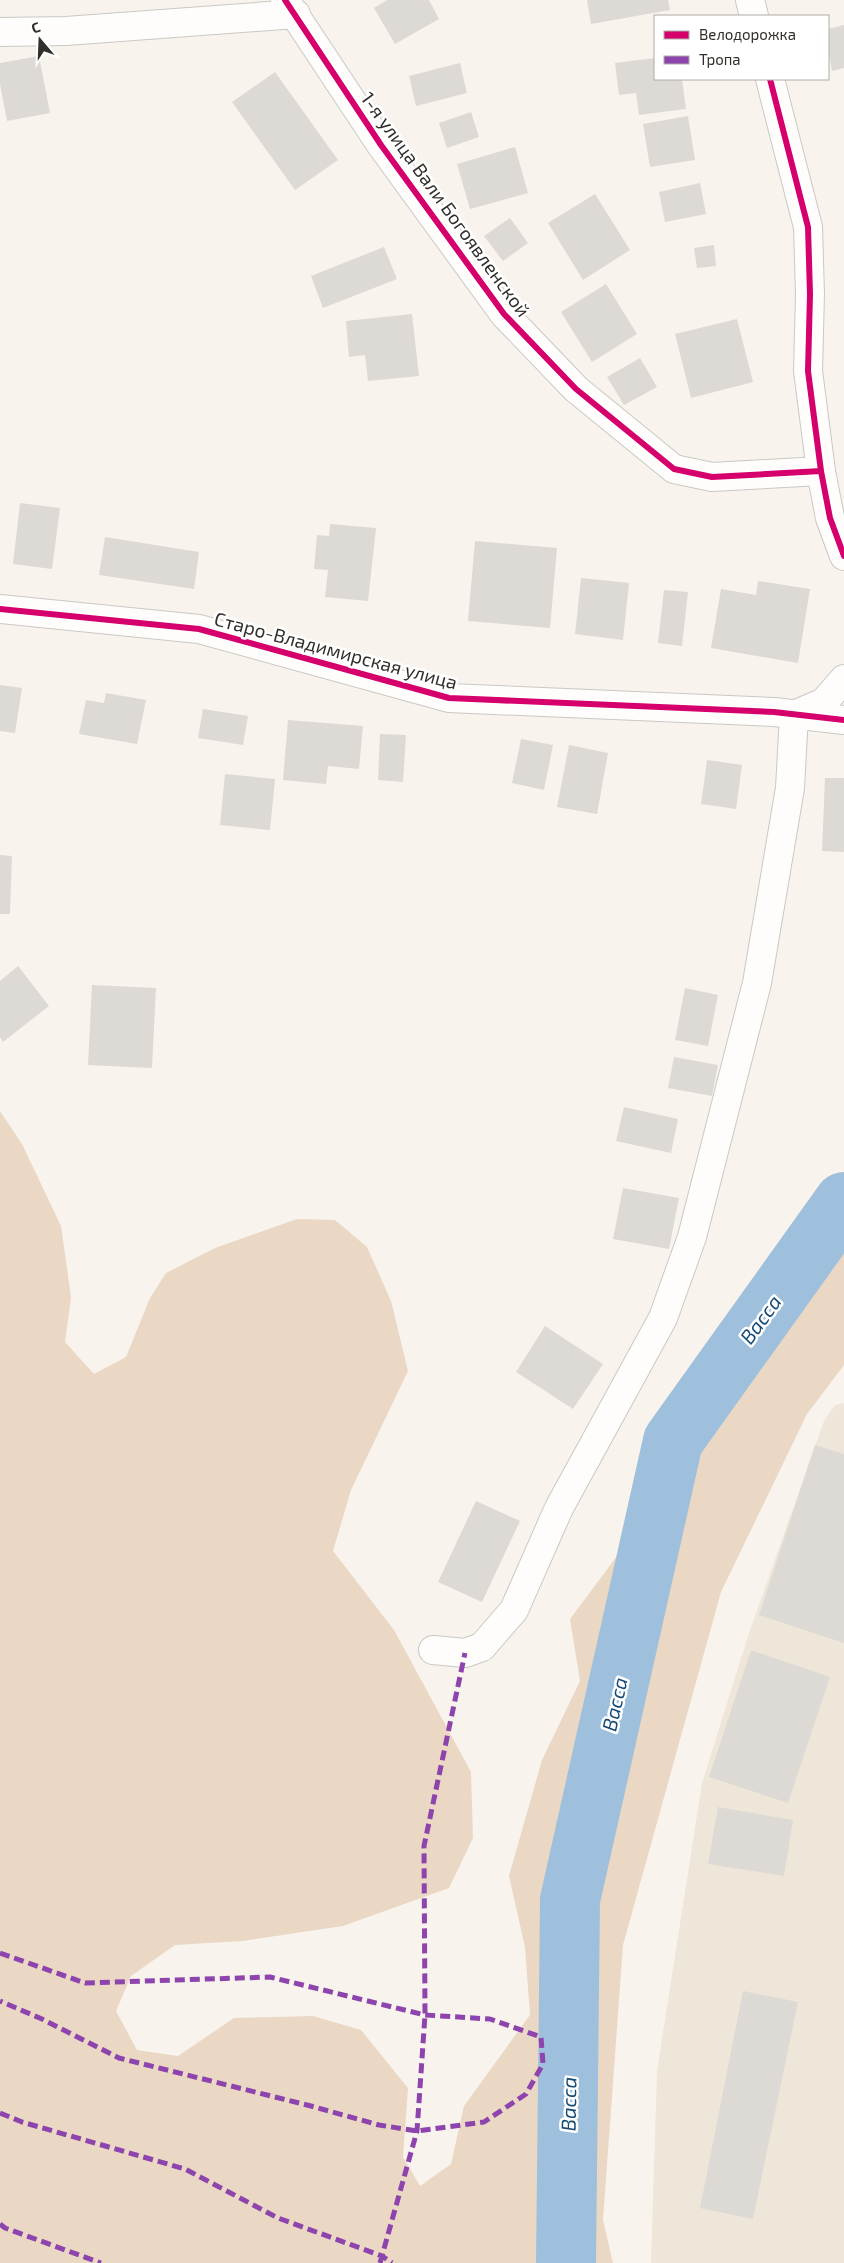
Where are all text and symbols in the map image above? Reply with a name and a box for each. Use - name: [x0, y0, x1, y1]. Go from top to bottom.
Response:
- north arrow: [15, 15, 65, 65]
- legend: [654, 15, 829, 80]
- text: С: [29, 18, 42, 37]
- text: Велодорожка: [699, 25, 796, 43]
- text: Тропа: [699, 50, 741, 68]
- street label: 1-я улица Вали Богоявленской: [356, 87, 535, 321]
- street label: Старо-Владимирская улица: [212, 606, 460, 694]
- water label: Васса: [734, 1290, 786, 1348]
- water label: Васса: [596, 1675, 632, 1733]
- water label: Васса: [556, 2076, 580, 2132]

